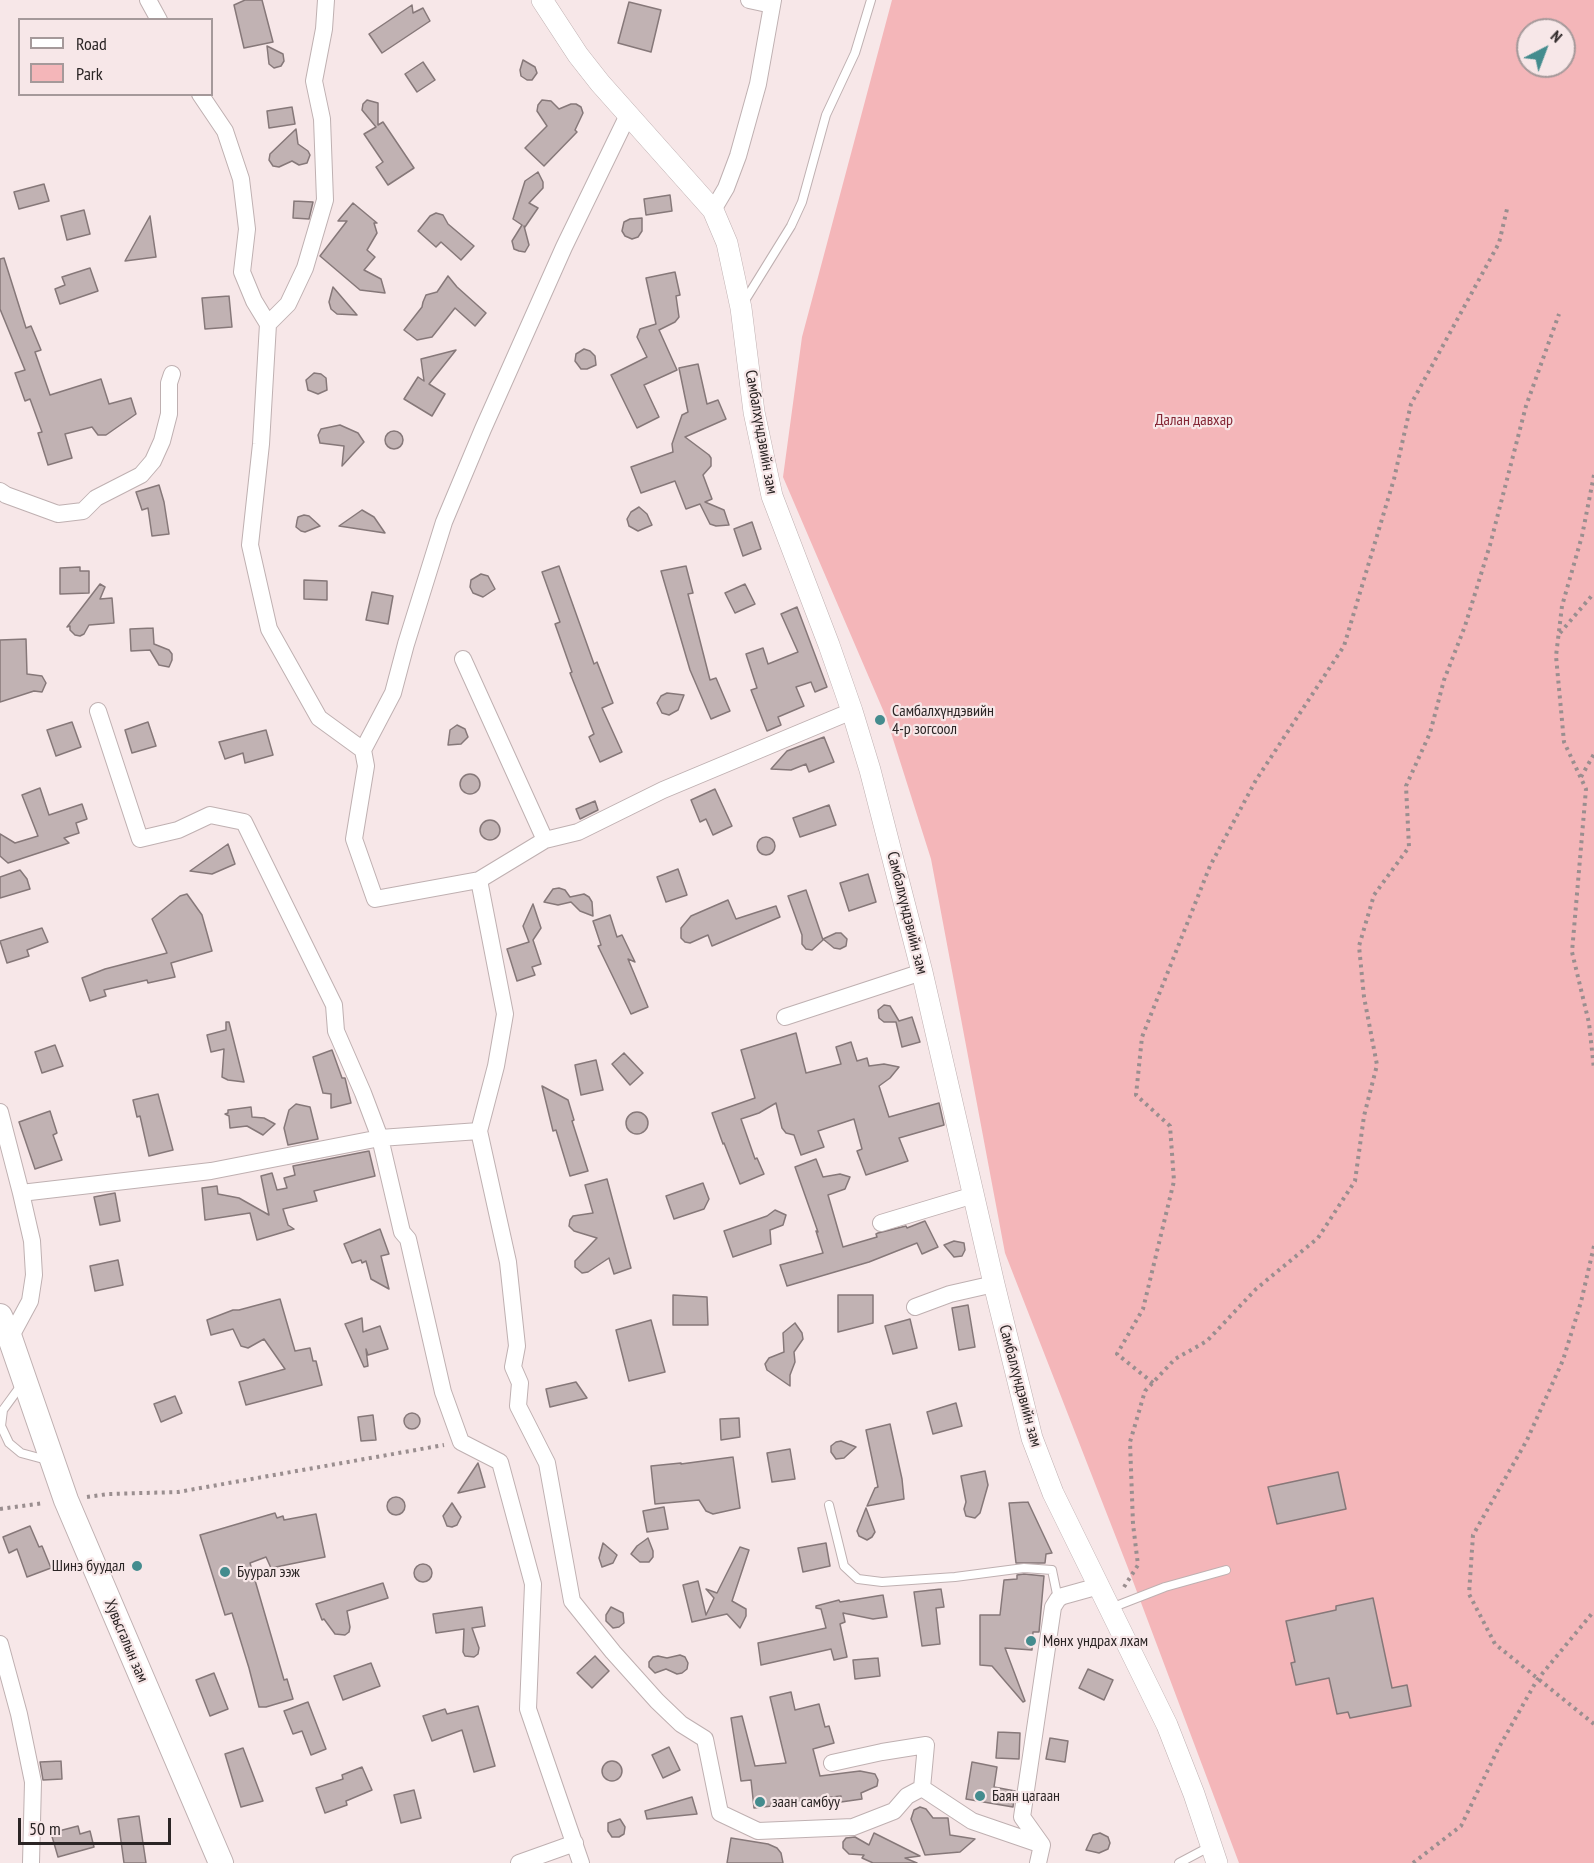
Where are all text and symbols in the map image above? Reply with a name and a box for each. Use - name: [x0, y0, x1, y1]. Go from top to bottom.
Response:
- legend: [18, 18, 213, 96]
- north arrow: [1516, 18, 1576, 78]
- text: N: [1547, 26, 1567, 46]
- text: Road: [76, 32, 107, 55]
- text: Park: [76, 62, 103, 85]
- street label: Самбалхүндэвийн зам: [741, 368, 781, 496]
- park label: Далан давхар: [1155, 410, 1233, 430]
- place label: Самбалхүндэвийн 4-р зогсоол: [892, 701, 994, 739]
- marker: Самбалхүндэвийн 4-р зогсоол: [873, 713, 887, 727]
- street label: Самбалхүндэвийн зам: [882, 850, 932, 976]
- street label: Самбалхүндэвийн зам: [994, 1323, 1046, 1449]
- place label: Шинэ буудал: [52, 1556, 125, 1576]
- marker: Шинэ буудал: [130, 1559, 144, 1573]
- place label: Буурал ээж: [237, 1562, 300, 1582]
- marker: Буурал ээж: [218, 1565, 232, 1579]
- street label: Хувьсгалын зам: [100, 1597, 152, 1685]
- place label: Мөнх ундрах лхам: [1043, 1631, 1148, 1651]
- marker: Мөнх ундрах лхам: [1024, 1634, 1038, 1648]
- place label: Баян цагаан: [992, 1786, 1060, 1806]
- marker: Баян цагаан: [973, 1789, 987, 1803]
- place label: заан самбуу: [772, 1792, 840, 1812]
- marker: заан самбуу: [753, 1795, 767, 1809]
- scale bar: [21, 1806, 174, 1844]
- text: 50 m: [29, 1817, 61, 1840]

